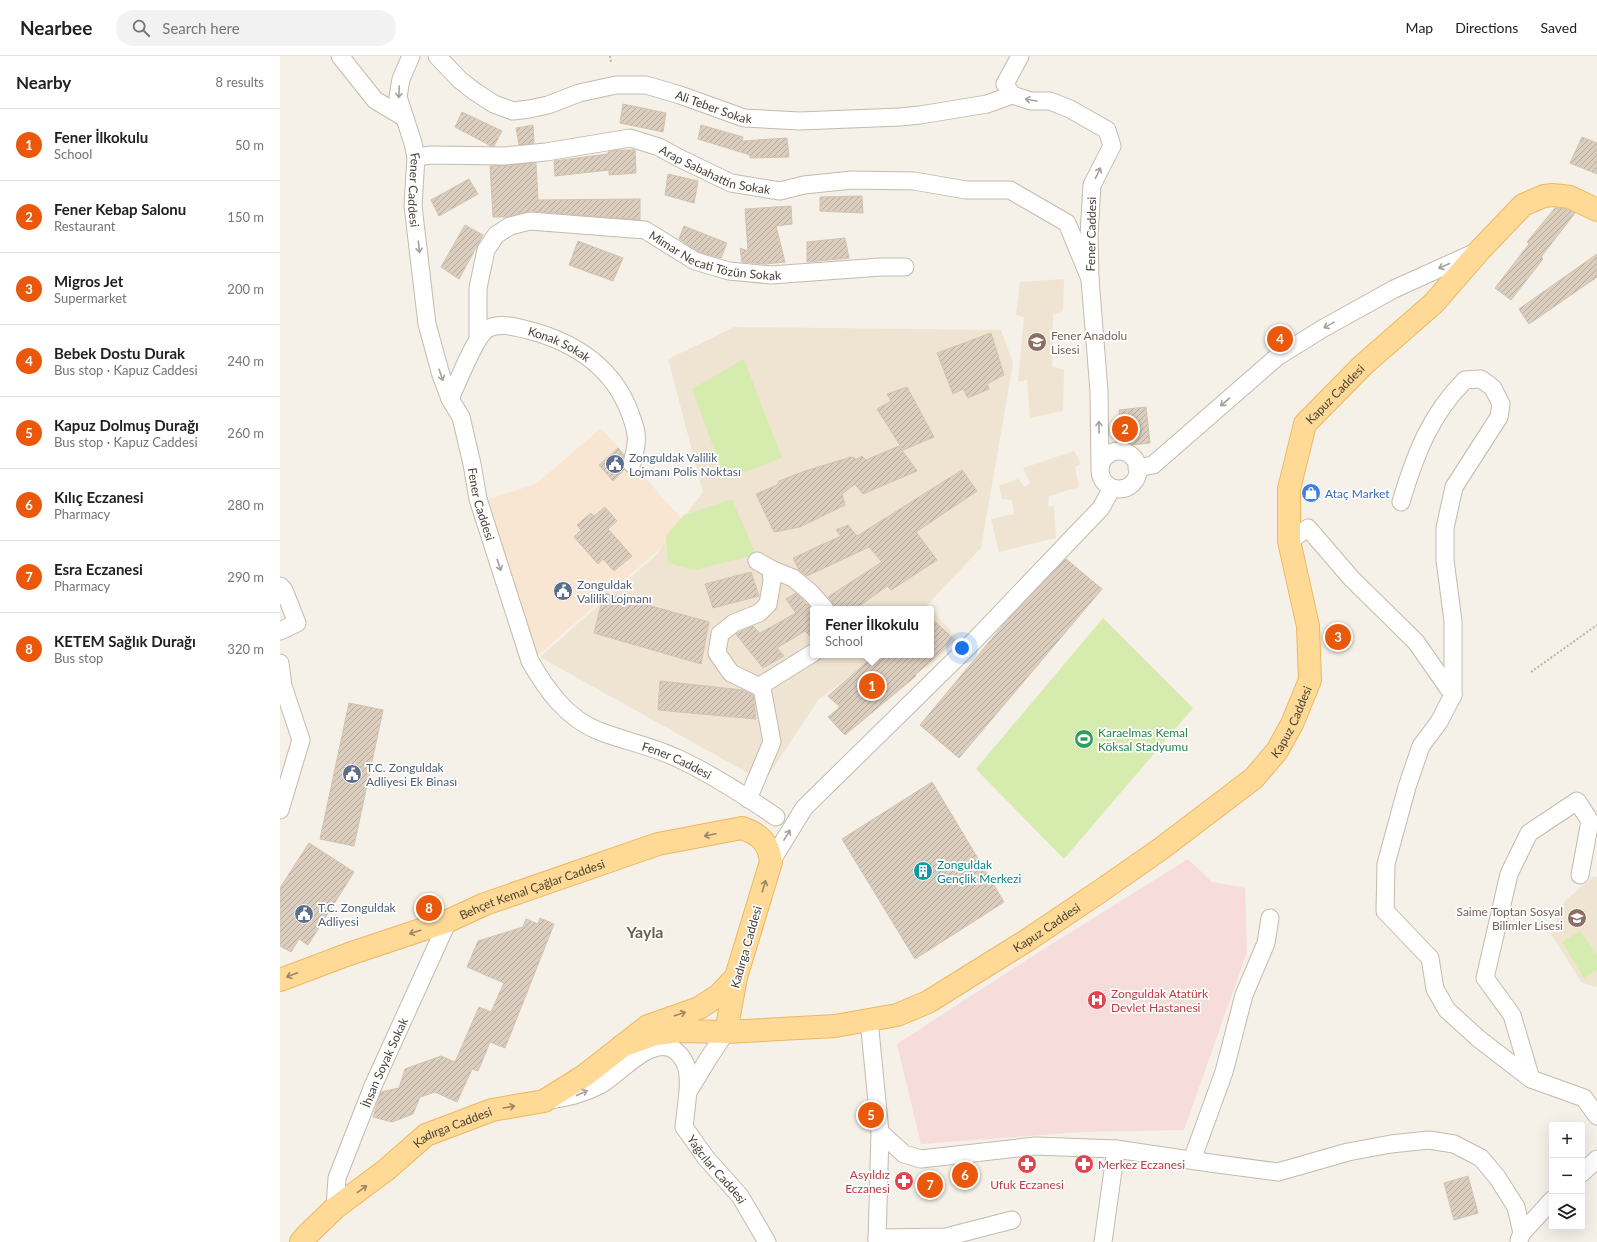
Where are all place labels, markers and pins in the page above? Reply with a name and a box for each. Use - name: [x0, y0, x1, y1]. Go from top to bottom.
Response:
- pin: 4: [1267, 324, 1293, 354]
- place label: Fener Anadolu Lisesi: [1051, 328, 1127, 357]
- school or university icon: Fener Anadolu Lisesi: [1026, 331, 1048, 353]
- pin: 2: [1112, 414, 1138, 444]
- place label: Zonguldak Valilik Lojmanı Polis Noktası: [629, 450, 741, 479]
- public building icon: Zonguldak Valilik Lojmanı Polis Noktası: [604, 453, 626, 475]
- shop icon: Ataç Market: [1300, 482, 1322, 504]
- place label: Ataç Market: [1325, 486, 1390, 501]
- place label: Zonguldak Valilik Lojmanı: [577, 577, 652, 606]
- public building icon: Zonguldak Valilik Lojmanı: [552, 580, 574, 602]
- pin: 3: [1325, 622, 1351, 652]
- pin: 1: [859, 671, 885, 701]
- place label: Karaelmas Kemal Köksal Stadyumu: [1098, 725, 1188, 754]
- sports icon: Karaelmas Kemal Köksal Stadyumu: [1073, 728, 1095, 750]
- place label: T.C. Zonguldak Adliyesi Ek Binası: [366, 760, 457, 789]
- public building icon: T.C. Zonguldak Adliyesi Ek Binası: [341, 763, 363, 785]
- place label: Zonguldak Gençlik Merkezi: [937, 857, 1022, 886]
- building icon: Zonguldak Gençlik Merkezi: [912, 860, 934, 882]
- pin: 8: [416, 893, 442, 923]
- place label: T.C. Zonguldak Adliyesi: [318, 900, 397, 929]
- public building icon: T.C. Zonguldak Adliyesi: [293, 903, 315, 925]
- place label: Saime Toptan Sosyal Bilimler Lisesi: [1456, 904, 1563, 933]
- school or university icon: Saime Toptan Sosyal Bilimler Lisesi: [1566, 907, 1588, 929]
- place label: Zonguldak Atatürk Devlet Hastanesi: [1111, 986, 1209, 1015]
- hospital icon: Zonguldak Atatürk Devlet Hastanesi: [1086, 989, 1108, 1011]
- pin: 5: [858, 1100, 884, 1130]
- pharmacy icon: Ufuk Eczanesi: [1016, 1153, 1038, 1175]
- pharmacy icon: Merkez Eczanesi: [1073, 1153, 1095, 1175]
- place label: Merkez Eczanesi: [1098, 1157, 1185, 1172]
- pin: 6: [952, 1160, 978, 1190]
- place label: Asyıldız Eczanesi: [845, 1167, 891, 1196]
- pharmacy icon: Asyıldız Eczanesi: [893, 1170, 915, 1192]
- pin: 7: [917, 1170, 943, 1200]
- place label: Ufuk Eczanesi: [990, 1177, 1064, 1192]

